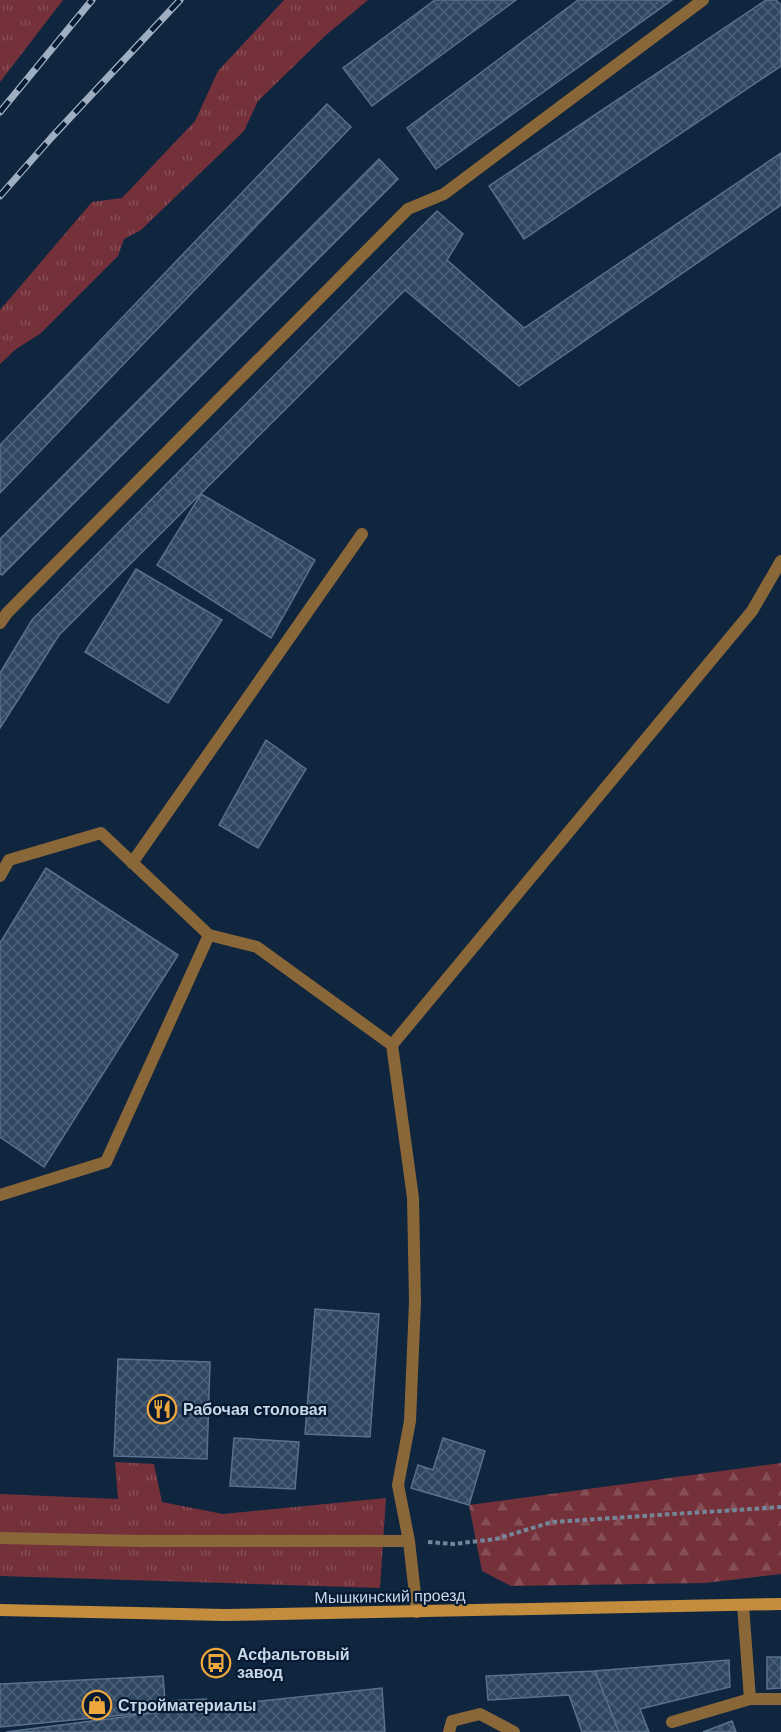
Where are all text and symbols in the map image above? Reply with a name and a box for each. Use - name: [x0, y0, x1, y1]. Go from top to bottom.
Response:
- restaurant icon: Рабочая столовая: [146, 1393, 178, 1425]
- place label: Рабочая столовая: [183, 1401, 327, 1418]
- street label: Мышкинский проезд: [314, 1587, 466, 1606]
- place label: Асфальтовый завод: [237, 1646, 349, 1681]
- bus stop icon: Асфальтовый завод: [200, 1647, 232, 1679]
- shop icon: Стройматериалы: [81, 1689, 113, 1721]
- place label: Стройматериалы: [118, 1697, 256, 1714]

